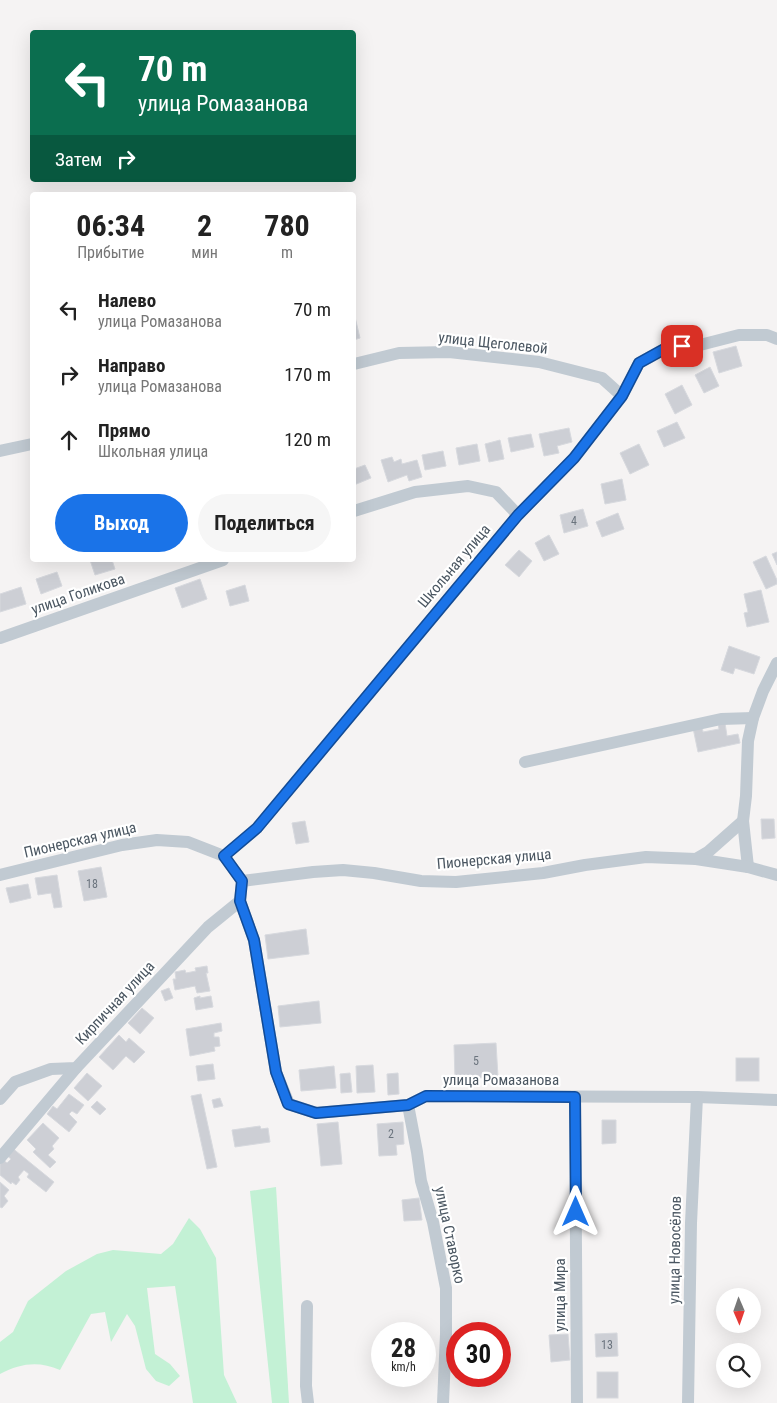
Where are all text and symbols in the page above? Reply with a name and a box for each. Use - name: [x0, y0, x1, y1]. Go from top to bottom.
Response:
- text: 70 m: [138, 49, 207, 90]
- icon: left: [55, 50, 120, 115]
- text: улица Ромазанова: [138, 91, 308, 116]
- icon: right: [112, 145, 140, 173]
- text: Затем: [55, 148, 102, 171]
- text: 06:34: [76, 208, 145, 243]
- text: 2: [197, 208, 212, 243]
- text: 780: [264, 208, 310, 243]
- text: Прибытие: [77, 243, 144, 262]
- text: мин: [191, 243, 218, 262]
- text: m: [281, 243, 293, 262]
- text: Налево: [98, 289, 156, 312]
- icon: left: [55, 296, 83, 324]
- text: 70 m: [294, 298, 331, 321]
- text: улица Ромазанова: [98, 312, 222, 331]
- pin: [661, 325, 703, 367]
- street label: улица Щеголевой: [438, 328, 548, 358]
- icon: arrive: [668, 332, 696, 360]
- text: Направо: [98, 354, 165, 377]
- icon: right: [55, 361, 83, 389]
- text: 170 m: [284, 363, 331, 386]
- text: улица Ромазанова: [98, 377, 222, 396]
- text: Прямо: [98, 419, 151, 442]
- icon: ahead: [55, 426, 83, 454]
- text: 120 m: [284, 428, 331, 451]
- text: Школьная улица: [98, 442, 208, 461]
- button: Выход: [55, 494, 188, 552]
- button: Поделиться: [198, 494, 331, 552]
- house number: 4: [571, 514, 577, 528]
- street label: Школьная улица: [414, 521, 494, 611]
- street label: улица Голикова: [29, 570, 127, 618]
- street label: Пионерская улица: [22, 818, 138, 862]
- street label: Пионерская улица: [436, 845, 552, 873]
- house number: 18: [86, 877, 98, 891]
- street label: Кирпичная улица: [72, 958, 158, 1048]
- house number: 5: [473, 1054, 479, 1068]
- street label: улица Ромазанова: [443, 1071, 559, 1089]
- house number: 2: [388, 1127, 394, 1141]
- street label: улица Ставорко: [431, 1185, 469, 1285]
- position arrow: [549, 1185, 601, 1237]
- street label: улица Новосёлов: [665, 1196, 685, 1304]
- street label: улица Мира: [551, 1258, 569, 1332]
- north arrow: [716, 1288, 761, 1332]
- map controls: [716, 1288, 761, 1388]
- speed limit sign: 30: [446, 1322, 511, 1387]
- text: 28: [391, 1334, 416, 1363]
- house number: 13: [601, 1338, 613, 1352]
- button: search: [716, 1343, 761, 1388]
- text: km/h: [391, 1360, 416, 1374]

